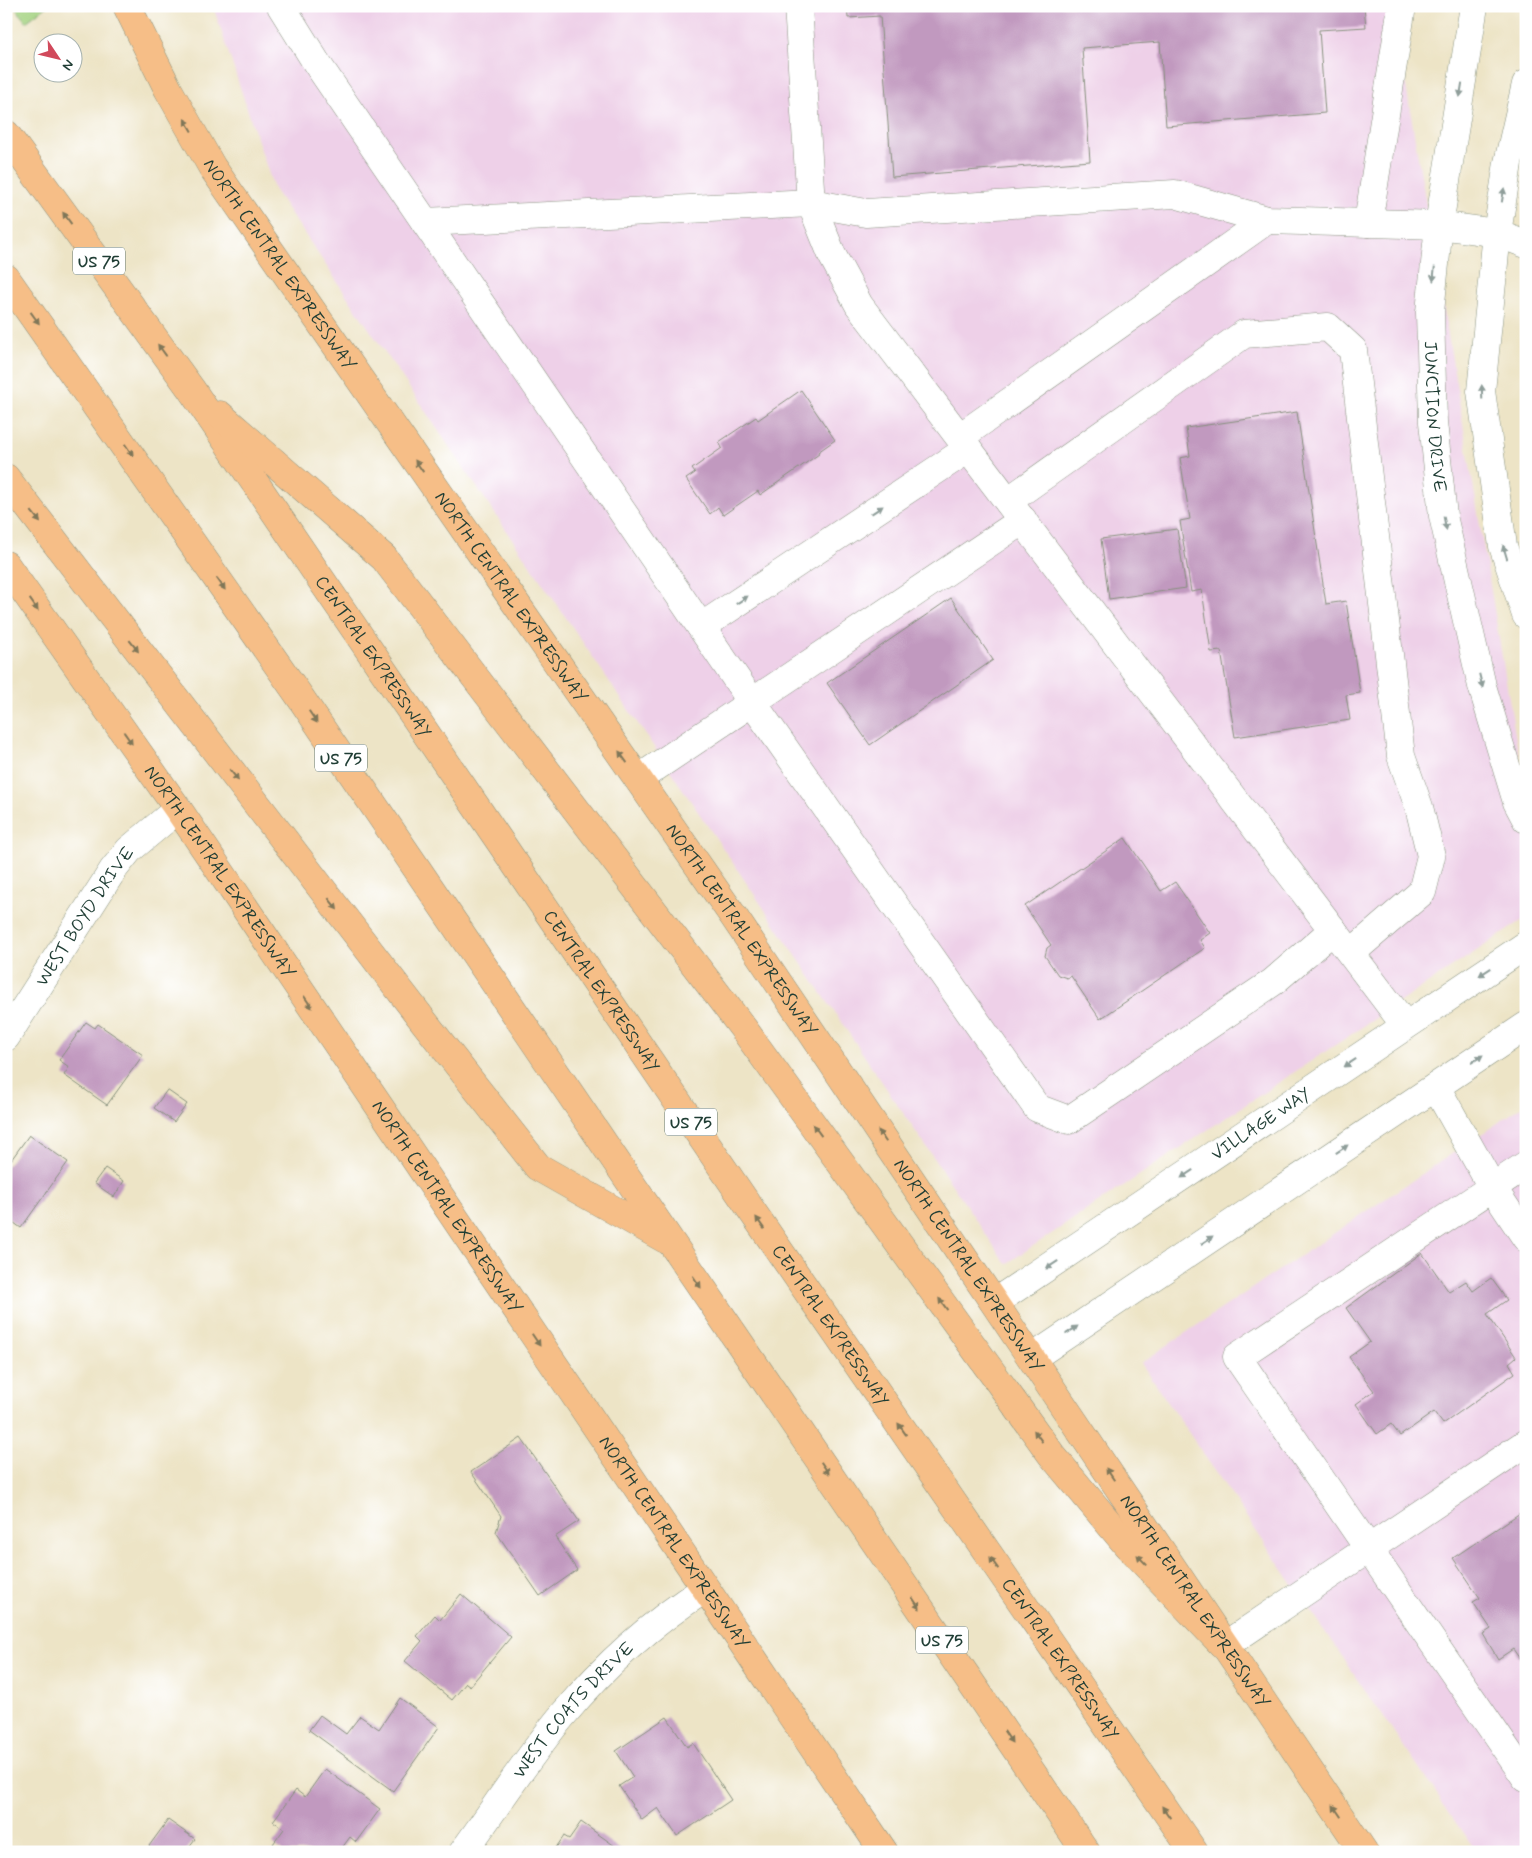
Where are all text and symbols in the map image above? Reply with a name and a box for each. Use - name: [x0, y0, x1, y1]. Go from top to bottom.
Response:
- north arrow: [32, 32, 82, 82]
- text: N: [58, 56, 78, 74]
- one-way arrow: [1456, 82, 1464, 98]
- one-way arrow: [184, 118, 192, 132]
- street label: NORTH CENTRAL EXPRESSWAY: [197, 155, 361, 376]
- one-way arrow: [1499, 187, 1507, 203]
- one-way arrow: [62, 211, 72, 225]
- road number: US 75: [73, 248, 125, 274]
- one-way arrow: [1430, 266, 1438, 282]
- one-way arrow: [30, 311, 40, 324]
- street label: JUNCTION DRIVE: [1418, 341, 1451, 494]
- one-way arrow: [157, 343, 167, 357]
- one-way arrow: [1478, 383, 1486, 399]
- one-way arrow: [124, 443, 134, 457]
- one-way arrow: [414, 459, 424, 473]
- street label: NORTH CENTRAL EXPRESSWAY: [428, 487, 593, 708]
- one-way arrow: [870, 505, 883, 514]
- one-way arrow: [31, 510, 42, 523]
- one-way arrow: [1441, 515, 1449, 530]
- one-way arrow: [1501, 545, 1509, 560]
- street label: CENTRAL EXPRESSWAY: [309, 571, 437, 743]
- one-way arrow: [216, 577, 226, 590]
- one-way arrow: [735, 595, 748, 605]
- one-way arrow: [29, 598, 39, 612]
- one-way arrow: [129, 639, 140, 652]
- one-way arrow: [1477, 674, 1485, 689]
- one-way arrow: [309, 711, 318, 724]
- one-way arrow: [123, 731, 133, 745]
- road number: US 75: [315, 744, 367, 771]
- one-way arrow: [618, 750, 628, 764]
- street label: NORTH CENTRAL EXPRESSWAY: [138, 761, 300, 984]
- one-way arrow: [228, 768, 239, 781]
- street label: NORTH CENTRAL EXPRESSWAY: [660, 819, 822, 1042]
- street label: WEST BOYD DRIVE: [30, 842, 140, 991]
- one-way arrow: [327, 897, 338, 910]
- street label: CENTRAL EXPRESSWAY: [537, 906, 665, 1078]
- one-way arrow: [1478, 967, 1492, 977]
- one-way arrow: [303, 996, 313, 1009]
- one-way arrow: [1470, 1054, 1484, 1064]
- one-way arrow: [1343, 1058, 1357, 1068]
- street label: VILLAGE WAY: [1206, 1082, 1316, 1167]
- street label: NORTH CENTRAL EXPRESSWAY: [366, 1096, 527, 1319]
- road number: US 75: [665, 1108, 717, 1136]
- one-way arrow: [812, 1123, 822, 1137]
- one-way arrow: [878, 1130, 887, 1143]
- one-way arrow: [1336, 1145, 1349, 1154]
- street label: NORTH CENTRAL EXPRESSWAY: [887, 1154, 1049, 1378]
- one-way arrow: [1180, 1169, 1194, 1179]
- one-way arrow: [755, 1216, 765, 1230]
- one-way arrow: [1201, 1235, 1214, 1245]
- street label: CENTRAL EXPRESSWAY: [766, 1240, 894, 1412]
- one-way arrow: [1045, 1260, 1059, 1269]
- one-way arrow: [692, 1275, 702, 1289]
- one-way arrow: [938, 1297, 948, 1311]
- one-way arrow: [1066, 1326, 1079, 1335]
- one-way arrow: [531, 1333, 541, 1347]
- one-way arrow: [897, 1422, 907, 1436]
- one-way arrow: [1033, 1429, 1043, 1443]
- street label: NORTH CENTRAL EXPRESSWAY: [593, 1431, 755, 1655]
- one-way arrow: [820, 1462, 830, 1475]
- one-way arrow: [1105, 1468, 1115, 1481]
- street label: NORTH CENTRAL EXPRESSWAY: [1114, 1490, 1275, 1714]
- one-way arrow: [1136, 1555, 1148, 1567]
- one-way arrow: [989, 1556, 999, 1570]
- street label: CENTRAL EXPRESSWAY: [996, 1574, 1124, 1745]
- one-way arrow: [911, 1596, 921, 1610]
- road number: US 75: [916, 1626, 968, 1654]
- street label: WEST COATS DRIVE: [508, 1637, 640, 1784]
- one-way arrow: [1003, 1730, 1013, 1744]
- one-way arrow: [1161, 1805, 1171, 1818]
- one-way arrow: [1332, 1805, 1342, 1818]

